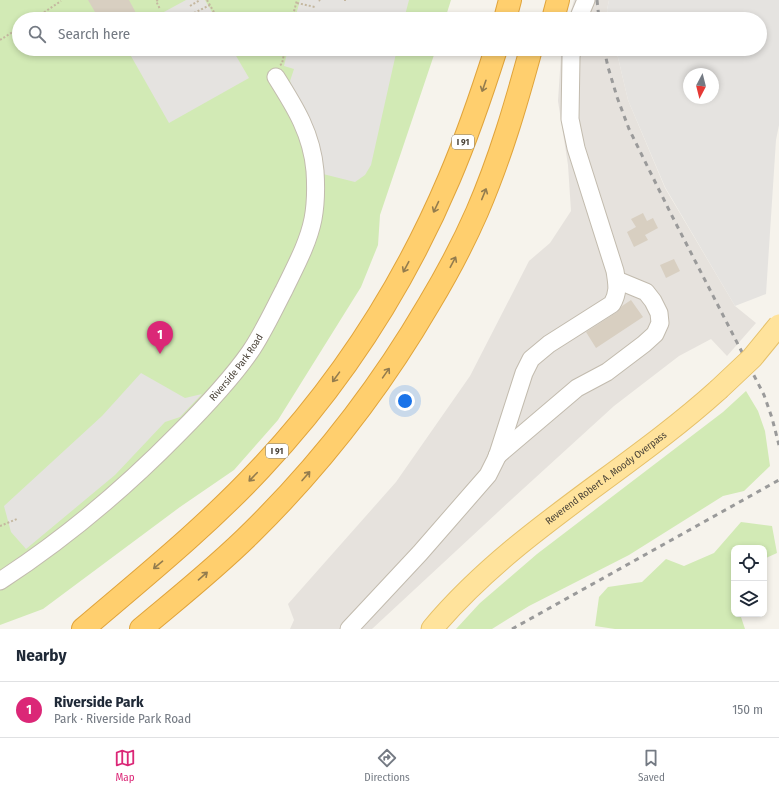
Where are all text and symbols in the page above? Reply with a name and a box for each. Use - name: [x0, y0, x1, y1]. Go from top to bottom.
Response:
- search box: [12, 12, 767, 56]
- icon: search: [26, 23, 48, 45]
- text: Search here: [58, 25, 130, 43]
- north arrow: [683, 68, 719, 104]
- one-way arrow: [479, 80, 487, 92]
- road number: I 91: [452, 135, 474, 149]
- one-way arrow: [481, 189, 488, 201]
- one-way arrow: [432, 201, 439, 213]
- one-way arrow: [449, 256, 457, 268]
- one-way arrow: [401, 261, 409, 273]
- pin: 1: [147, 321, 173, 354]
- street label: Riverside Park Road: [207, 332, 266, 403]
- one-way arrow: [382, 368, 390, 379]
- one-way arrow: [332, 371, 340, 382]
- your location: [395, 391, 415, 411]
- street label: Reverend Robert A. Moody Overpass: [543, 429, 669, 527]
- road number: I 91: [266, 444, 288, 458]
- one-way arrow: [301, 470, 310, 481]
- one-way arrow: [248, 472, 258, 482]
- map controls: [731, 545, 767, 617]
- button: locate: [731, 545, 767, 581]
- one-way arrow: [152, 561, 163, 570]
- one-way arrow: [198, 572, 208, 581]
- button: layers: [731, 581, 767, 617]
- text: Nearby: [16, 645, 67, 666]
- text: Riverside Park: [54, 693, 144, 711]
- text: 1: [26, 702, 32, 717]
- text: 150 m: [732, 702, 763, 717]
- text: Park · Riverside Park Road: [54, 711, 191, 726]
- tab: Map: [114, 747, 136, 784]
- tab: Directions: [364, 747, 410, 784]
- tab: Saved: [638, 747, 665, 784]

